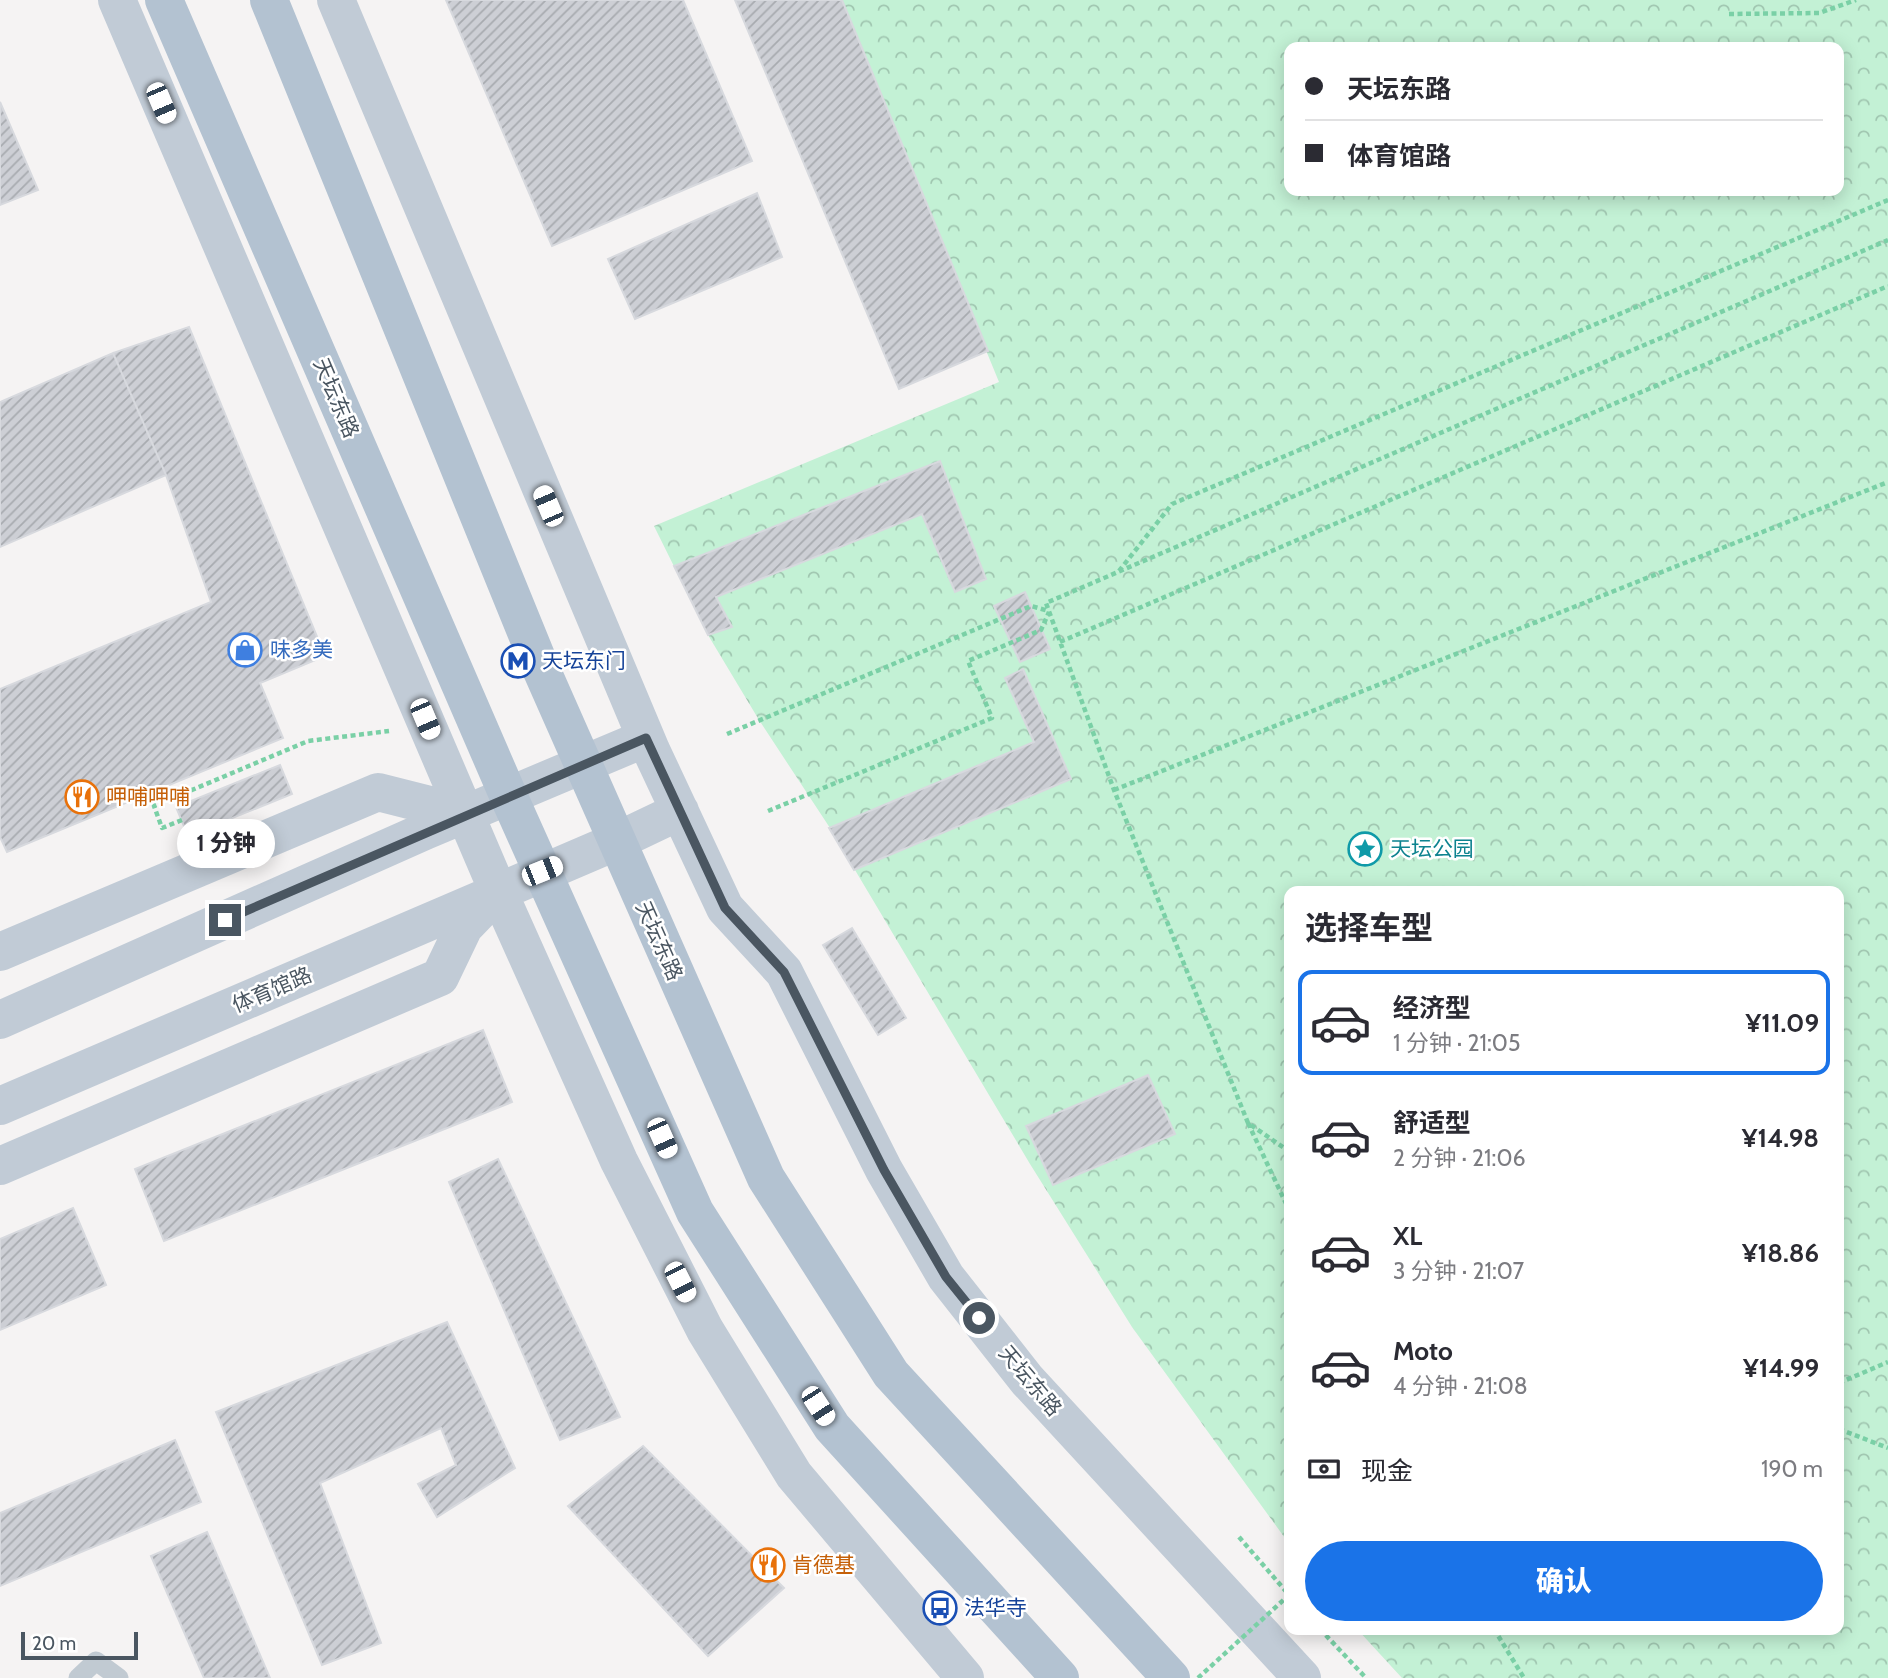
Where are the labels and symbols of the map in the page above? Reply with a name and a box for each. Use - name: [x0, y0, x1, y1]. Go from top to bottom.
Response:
- car: [144, 80, 179, 126]
- street label: 天坛东路: [309, 354, 364, 441]
- car: [531, 483, 566, 529]
- shop icon: 味多美: [226, 631, 264, 669]
- place label: 味多美: [270, 637, 333, 662]
- metro station icon: 天坛东门: [499, 642, 537, 680]
- place label: 天坛东门: [542, 648, 626, 673]
- car: [408, 696, 443, 742]
- restaurant icon: 呷哺呷哺: [63, 778, 101, 816]
- place label: 呷哺呷哺: [106, 784, 190, 809]
- callout: 1 分钟: [176, 818, 274, 867]
- place icon: 天坛公园: [1346, 830, 1384, 868]
- place label: 天坛公园: [1390, 836, 1474, 861]
- car: [519, 853, 566, 889]
- street label: 天坛东路: [631, 897, 688, 984]
- route end: [209, 904, 241, 936]
- street label: 体育馆路: [228, 962, 315, 1017]
- car: [644, 1115, 681, 1161]
- car: [662, 1259, 699, 1305]
- route start: [963, 1302, 995, 1334]
- street label: 天坛东路: [994, 1340, 1067, 1421]
- car: [798, 1383, 839, 1429]
- restaurant icon: 肯德基: [749, 1546, 787, 1584]
- place label: 肯德基: [792, 1552, 855, 1577]
- bus stop icon: 法华寺: [921, 1589, 959, 1627]
- place label: 法华寺: [964, 1595, 1027, 1620]
- scale bar: [21, 1629, 138, 1661]

